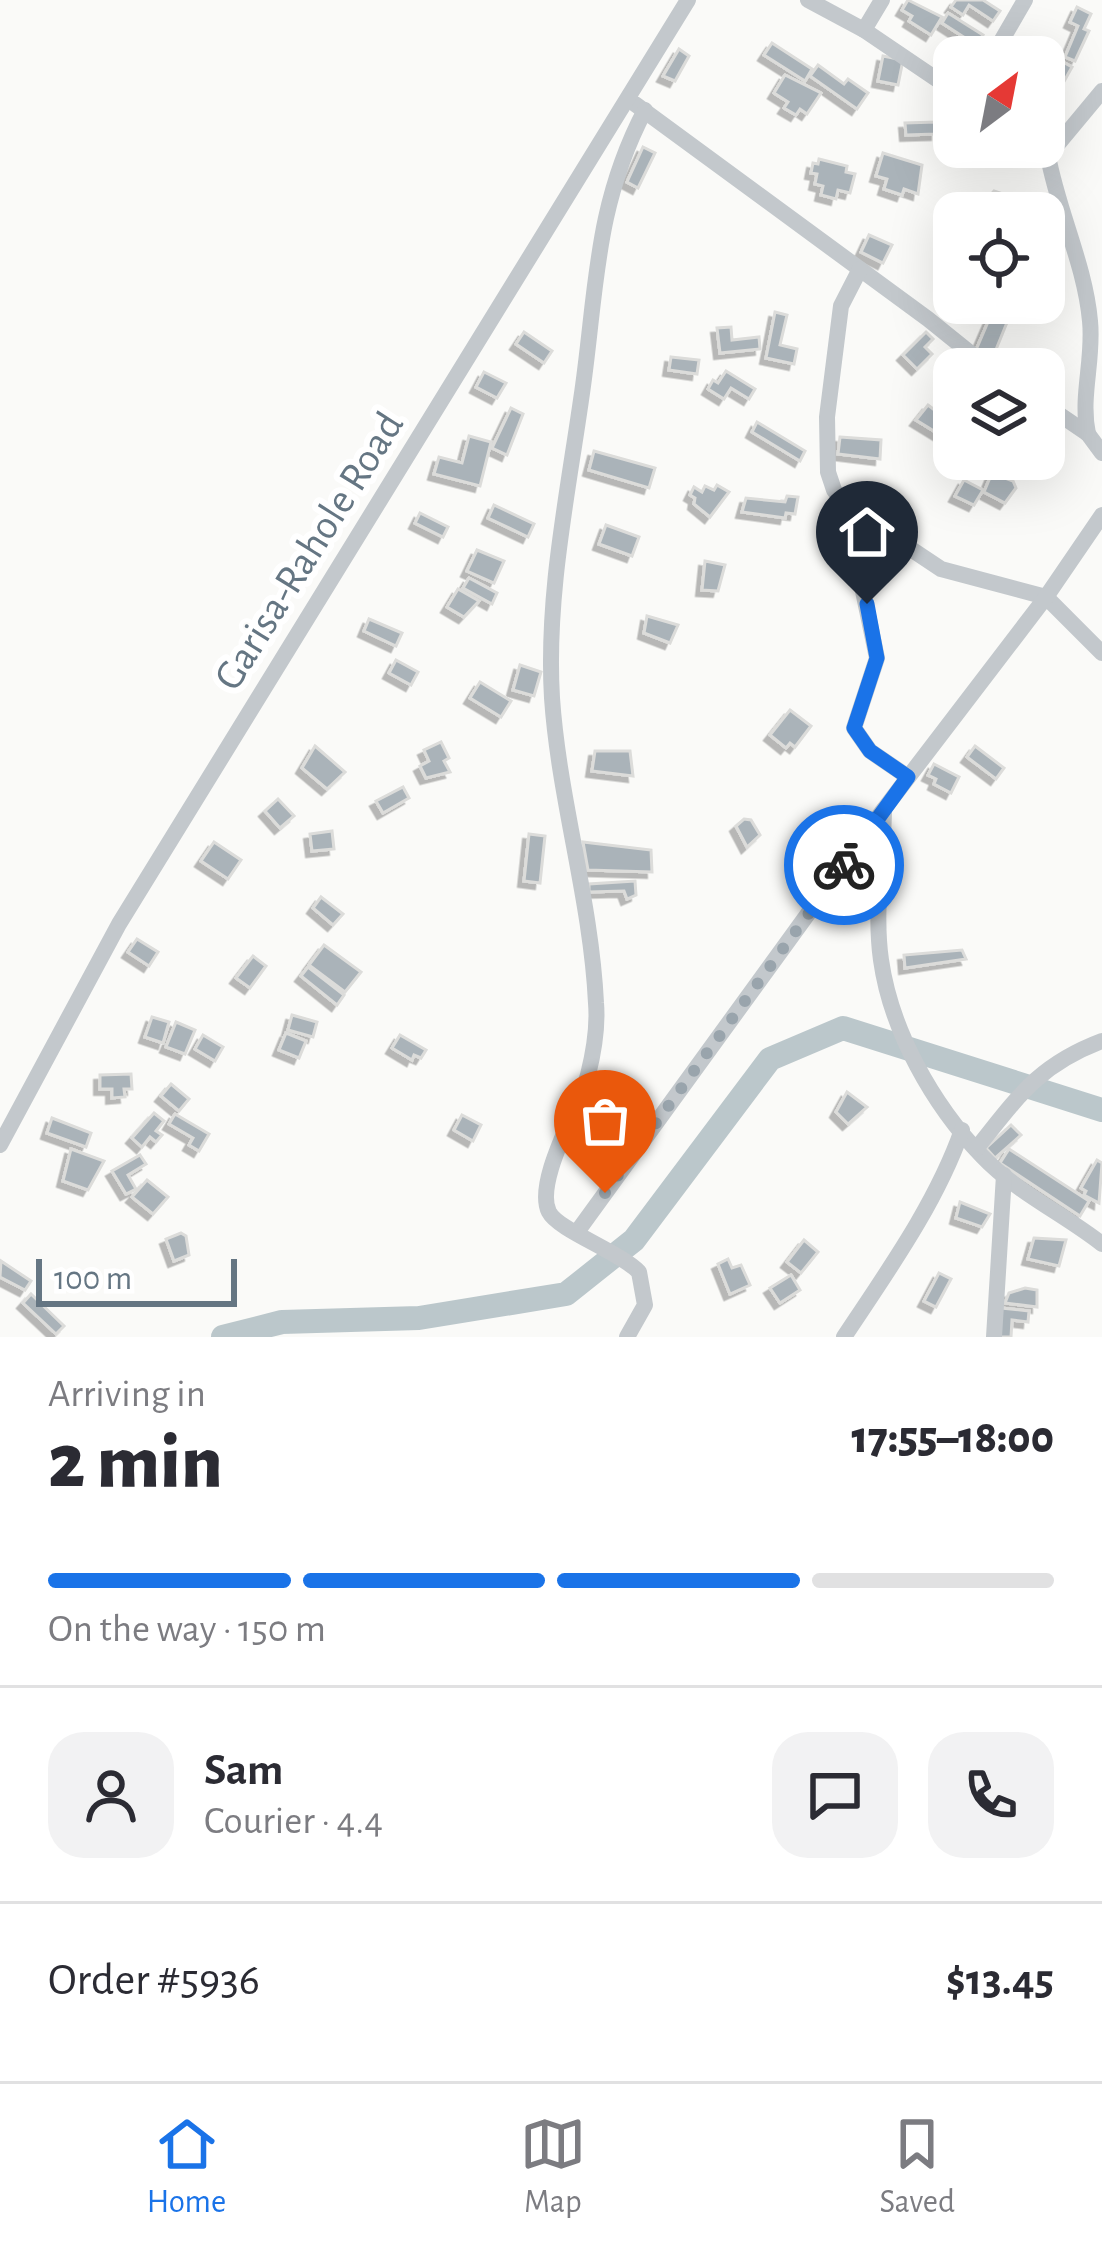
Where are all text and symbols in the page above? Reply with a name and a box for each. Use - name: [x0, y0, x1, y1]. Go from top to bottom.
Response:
- north arrow: [933, 36, 1065, 168]
- map controls: [933, 36, 1065, 480]
- button: locate: [933, 192, 1065, 324]
- button: layers: [933, 348, 1065, 480]
- street label: Garisa-Rahole Road: [207, 405, 411, 697]
- pin: [816, 481, 918, 604]
- icon: home: [834, 499, 900, 565]
- courier: [784, 805, 904, 925]
- icon: bike: [811, 832, 877, 898]
- pin: [554, 1070, 656, 1193]
- icon: bag: [572, 1088, 638, 1154]
- scale bar: [36, 1253, 237, 1306]
- text: 100 m: [54, 1263, 132, 1296]
- text: Arriving in: [48, 1375, 206, 1414]
- text: 17:55–18:00: [852, 1416, 1054, 1461]
- text: 2 min: [48, 1424, 223, 1502]
- text: On the way · 150 m: [48, 1610, 326, 1649]
- button: person: [48, 1732, 174, 1858]
- button: chat: [772, 1732, 898, 1858]
- button: phone: [928, 1732, 1054, 1858]
- text: Sam: [204, 1748, 283, 1793]
- text: Courier · 4.4: [204, 1802, 383, 1841]
- text: Order #5936: [48, 1958, 260, 2003]
- text: $13.45: [946, 1958, 1054, 2003]
- tab: Home: [147, 2111, 226, 2223]
- tab: Map: [520, 2111, 586, 2223]
- tab: Saved: [880, 2111, 955, 2223]

